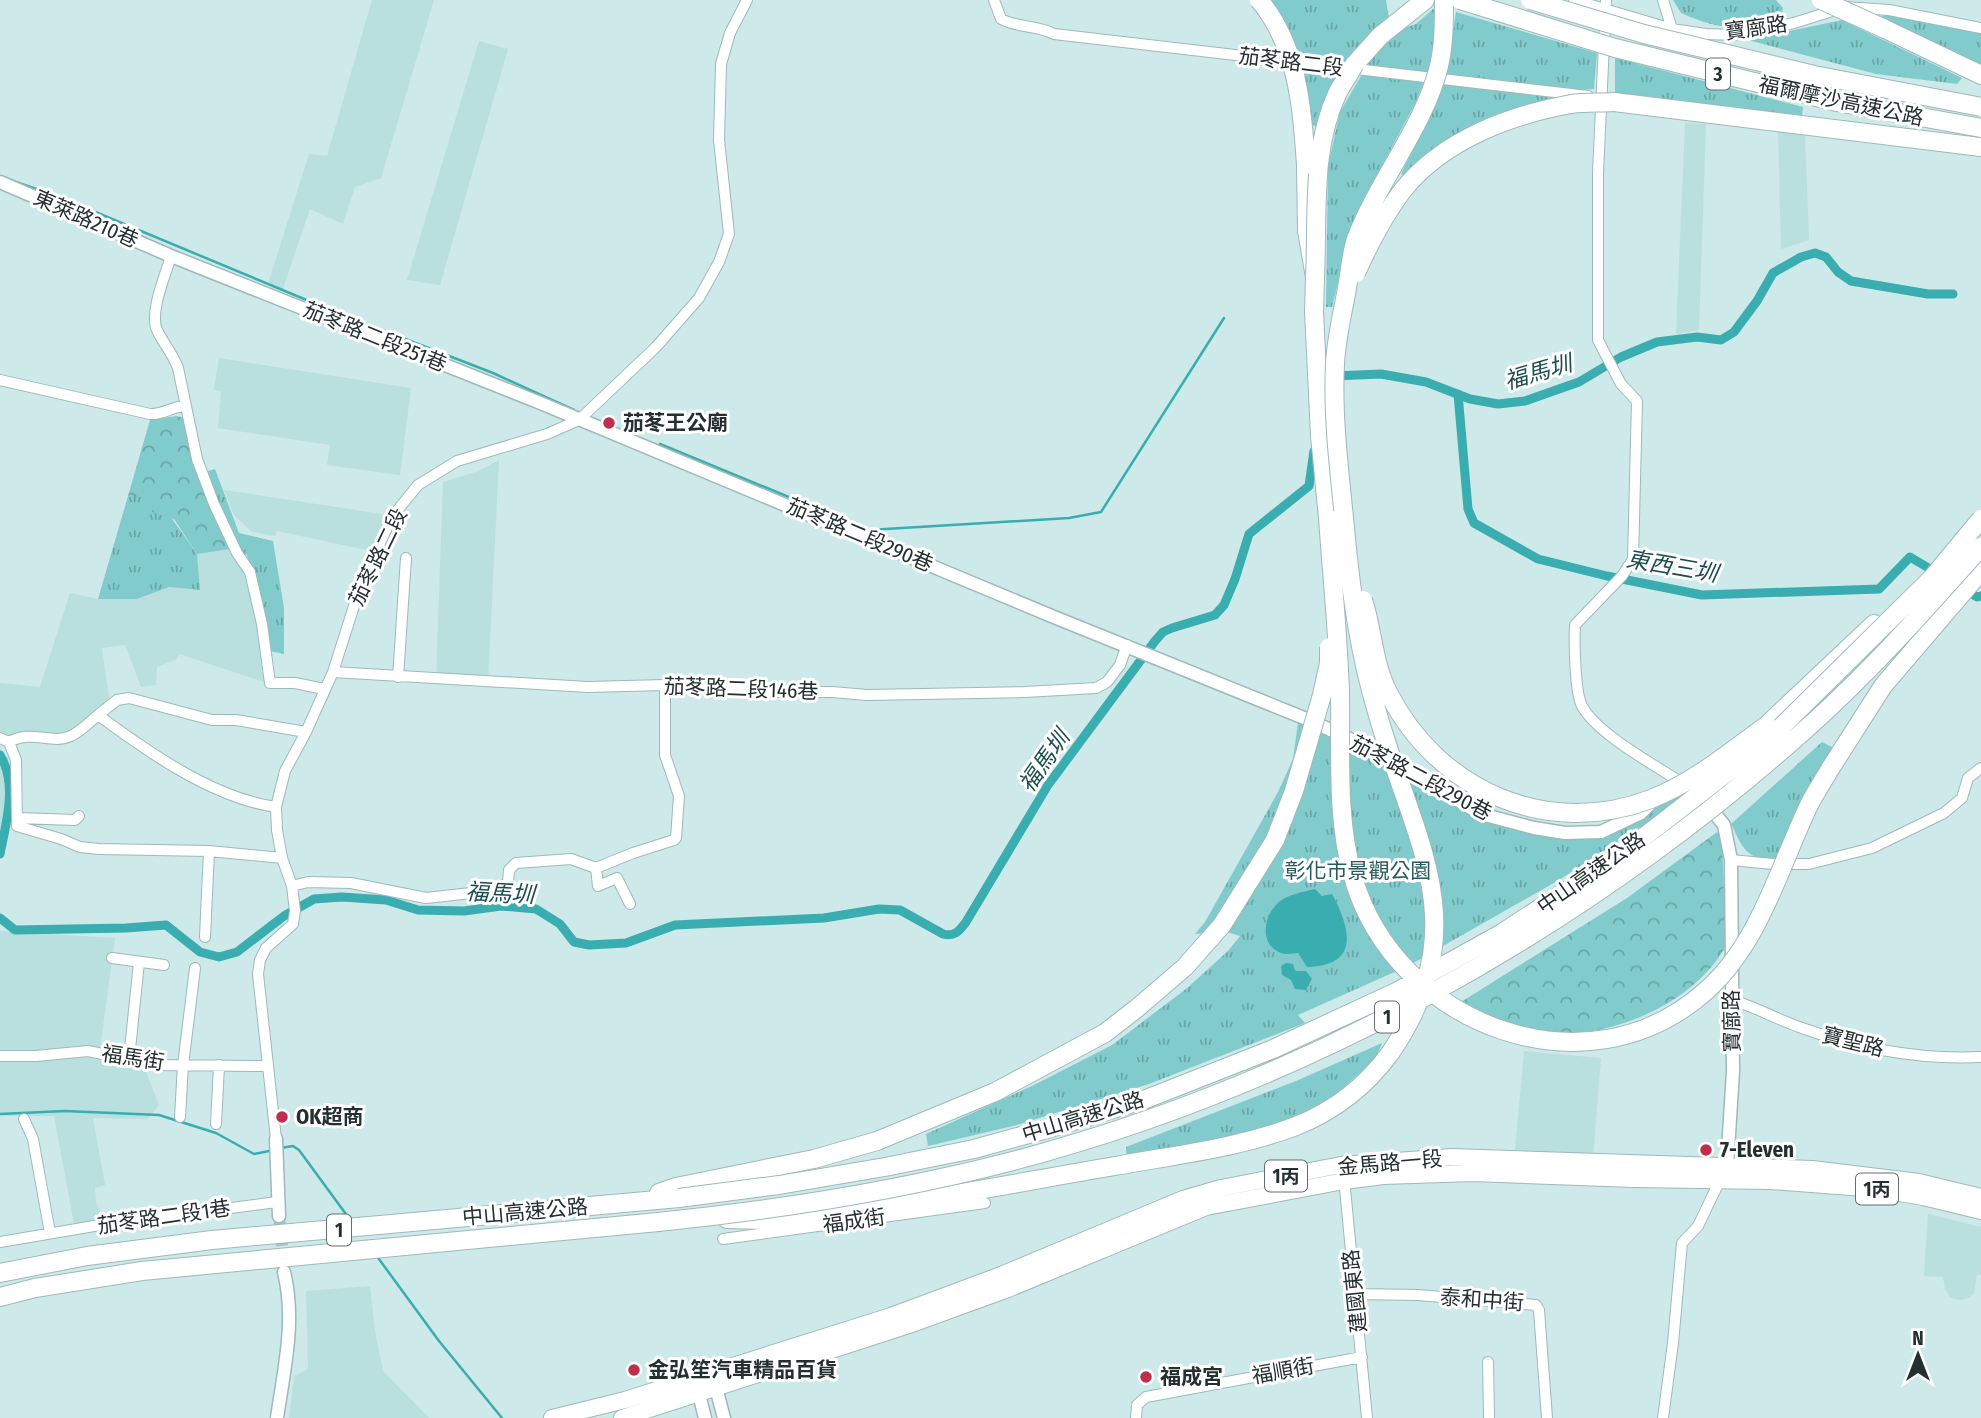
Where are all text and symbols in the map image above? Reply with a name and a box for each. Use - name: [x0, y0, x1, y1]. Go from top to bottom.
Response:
- street label: 寶廍路: [1723, 11, 1789, 45]
- street label: 茄苳路二段: [1237, 43, 1345, 81]
- road number: 3: [1706, 58, 1730, 90]
- street label: 福爾摩沙高速公路: [1756, 71, 1926, 131]
- street label: 東萊路210巷: [30, 184, 142, 254]
- street label: 茄苳路二段251巷: [300, 296, 450, 378]
- water label: 福馬圳: [1501, 348, 1578, 395]
- place label: 茄苳王公廟: [623, 410, 728, 436]
- marker: 茄苳王公廟: [601, 415, 617, 431]
- street label: 茄苳路二段290巷: [783, 493, 937, 577]
- street label: 茄苳路二段: [343, 504, 413, 610]
- water label: 東西三圳: [1624, 544, 1723, 588]
- street label: 茄苳路二段146巷: [663, 673, 819, 705]
- water label: 福馬圳: [1013, 722, 1077, 797]
- street label: 茄苳路二段290巷: [1346, 730, 1496, 826]
- street label: 中山高速公路: [1532, 826, 1650, 920]
- park label: 彰化市景觀公園: [1285, 858, 1432, 884]
- water label: 福馬圳: [465, 877, 538, 909]
- street label: 寶廍路: [1718, 989, 1746, 1053]
- road number: 1: [1375, 1001, 1399, 1032]
- street label: 寶聖路: [1819, 1022, 1887, 1062]
- street label: 福馬街: [100, 1040, 166, 1076]
- street label: 中山高速公路: [1019, 1086, 1147, 1148]
- place label: OK超商: [296, 1104, 363, 1130]
- marker: OK超商: [274, 1109, 290, 1125]
- place label: 7-Eleven: [1720, 1137, 1794, 1163]
- marker: 7-Eleven: [1698, 1142, 1714, 1158]
- street label: 金馬路一段: [1337, 1145, 1443, 1181]
- road number: 1丙: [1265, 1160, 1307, 1192]
- road number: 1丙: [1856, 1174, 1898, 1204]
- street label: 中山高速公路: [461, 1194, 589, 1230]
- street label: 茄苳路二段1巷: [96, 1195, 232, 1239]
- street label: 福成街: [821, 1204, 887, 1238]
- road number: 1: [327, 1214, 351, 1246]
- street label: 建國東路: [1338, 1248, 1372, 1334]
- street label: 泰和中街: [1439, 1284, 1525, 1316]
- north arrow: [1883, 1320, 1953, 1390]
- text: N: [1912, 1327, 1924, 1350]
- street label: 福順街: [1250, 1353, 1316, 1389]
- place label: 金弘笙汽車精品百貨: [648, 1357, 837, 1383]
- marker: 金弘笙汽車精品百貨: [626, 1362, 642, 1378]
- place label: 福成宮: [1160, 1364, 1223, 1390]
- marker: 福成宮: [1138, 1369, 1154, 1385]

